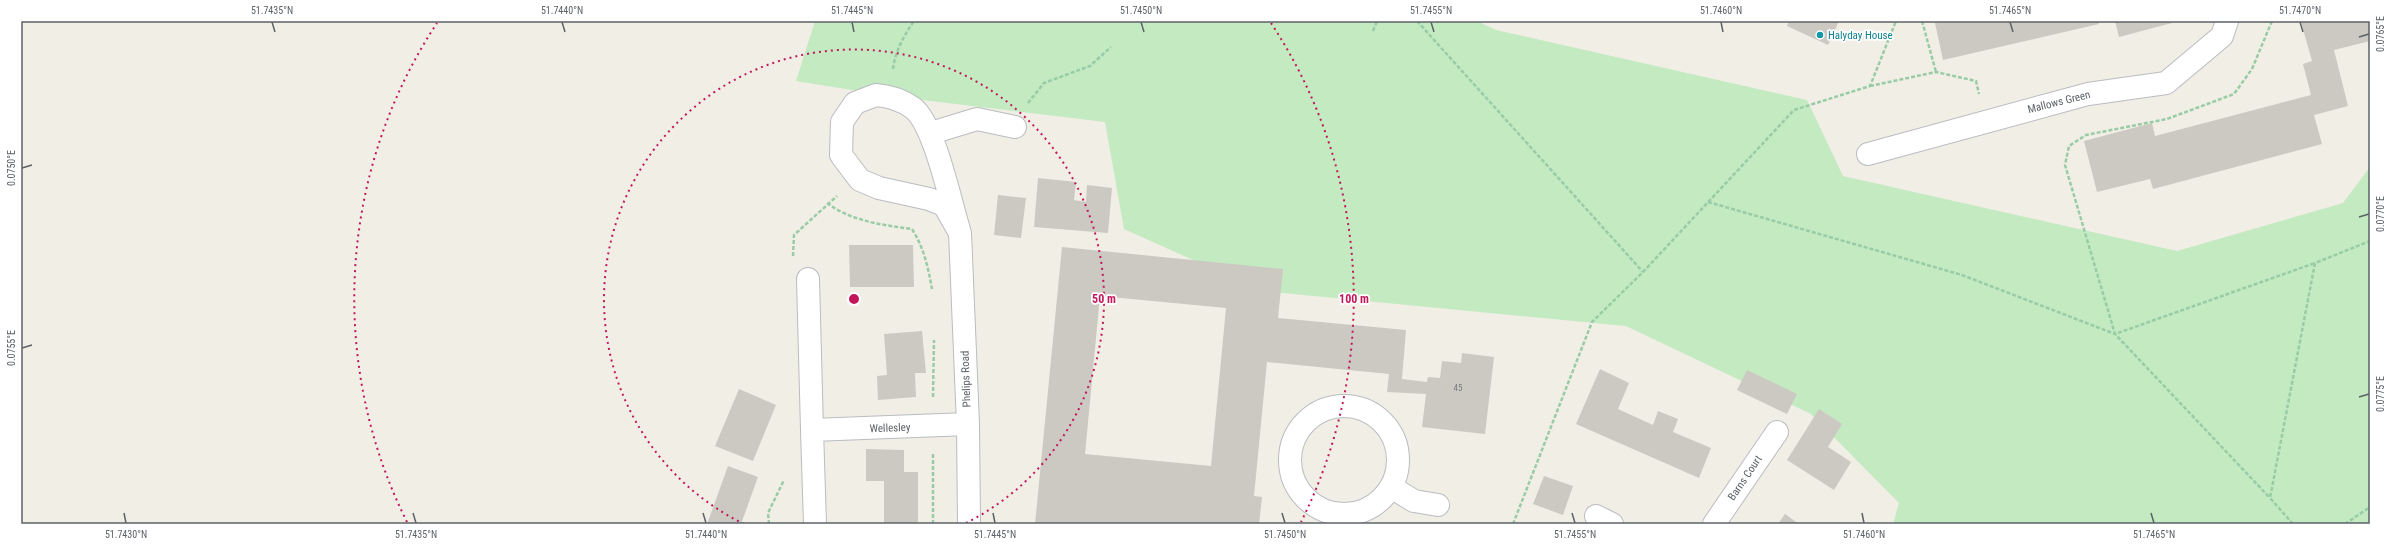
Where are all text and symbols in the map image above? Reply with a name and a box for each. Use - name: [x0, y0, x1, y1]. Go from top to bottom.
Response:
- text: 51.7435°N: [251, 5, 293, 16]
- text: 51.7440°N: [541, 5, 583, 16]
- text: 51.7445°N: [831, 5, 873, 16]
- text: 51.7450°N: [1120, 5, 1162, 16]
- text: 51.7455°N: [1410, 5, 1452, 16]
- text: 51.7460°N: [1700, 5, 1742, 16]
- text: 51.7465°N: [1989, 5, 2031, 16]
- text: 51.7470°N: [2279, 5, 2321, 16]
- text: 0.0765°E: [2375, 16, 2386, 52]
- place label: Halyday House: [1828, 29, 1893, 42]
- marker: Halyday House: [1815, 30, 1825, 40]
- street label: Mallows Green: [2026, 88, 2092, 116]
- text: 0.0750°E: [6, 150, 17, 186]
- text: 0.0770°E: [2375, 196, 2386, 232]
- centre of rings: [847, 292, 861, 306]
- text: 50 m: [1092, 292, 1116, 306]
- text: 100 m: [1339, 292, 1369, 306]
- text: 0.0755°E: [6, 330, 17, 366]
- street label: Phelips Road: [959, 350, 973, 408]
- text: 0.0775°E: [2375, 376, 2386, 412]
- house number: 45: [1454, 383, 1463, 393]
- street label: Wellesley: [869, 421, 911, 435]
- street label: Barns Court: [1725, 453, 1765, 503]
- text: 51.7430°N: [105, 529, 147, 540]
- text: 51.7435°N: [395, 529, 437, 540]
- text: 51.7440°N: [685, 529, 727, 540]
- text: 51.7445°N: [974, 529, 1016, 540]
- text: 51.7450°N: [1264, 529, 1306, 540]
- text: 51.7455°N: [1554, 529, 1596, 540]
- text: 51.7460°N: [1843, 529, 1885, 540]
- text: 51.7465°N: [2133, 529, 2175, 540]

